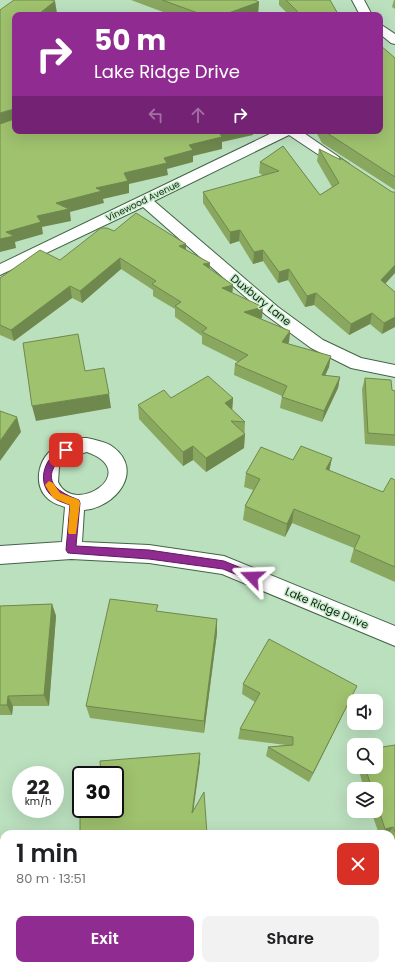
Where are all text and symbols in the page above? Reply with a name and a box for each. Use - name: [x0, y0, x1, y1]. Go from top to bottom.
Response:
- text: 50 m: [94, 21, 166, 60]
- icon: right: [28, 28, 80, 80]
- text: Lake Ridge Drive: [94, 59, 240, 84]
- icon: left: [145, 104, 167, 126]
- icon: ahead: [187, 104, 209, 126]
- icon: right: [229, 104, 251, 126]
- street label: Vinewood Avenue: [104, 178, 182, 224]
- street label: Duxbury Lane: [227, 271, 295, 330]
- pin: [49, 433, 83, 467]
- icon: arrive: [55, 439, 77, 461]
- position arrow: [231, 556, 273, 598]
- street label: Lake Ridge Drive: [283, 583, 371, 633]
- map controls: [347, 694, 383, 818]
- button: sound: [347, 694, 383, 730]
- button: search: [347, 738, 383, 774]
- speed limit sign: 30: [72, 766, 124, 818]
- text: 22: [27, 773, 49, 801]
- button: layers: [347, 782, 383, 818]
- text: km/h: [25, 794, 51, 809]
- text: 1 min: [16, 837, 78, 870]
- button: close: [337, 843, 379, 885]
- text: 80 m · 13:51: [16, 869, 86, 888]
- button: Exit: [16, 916, 194, 962]
- button: Share: [202, 916, 379, 962]

